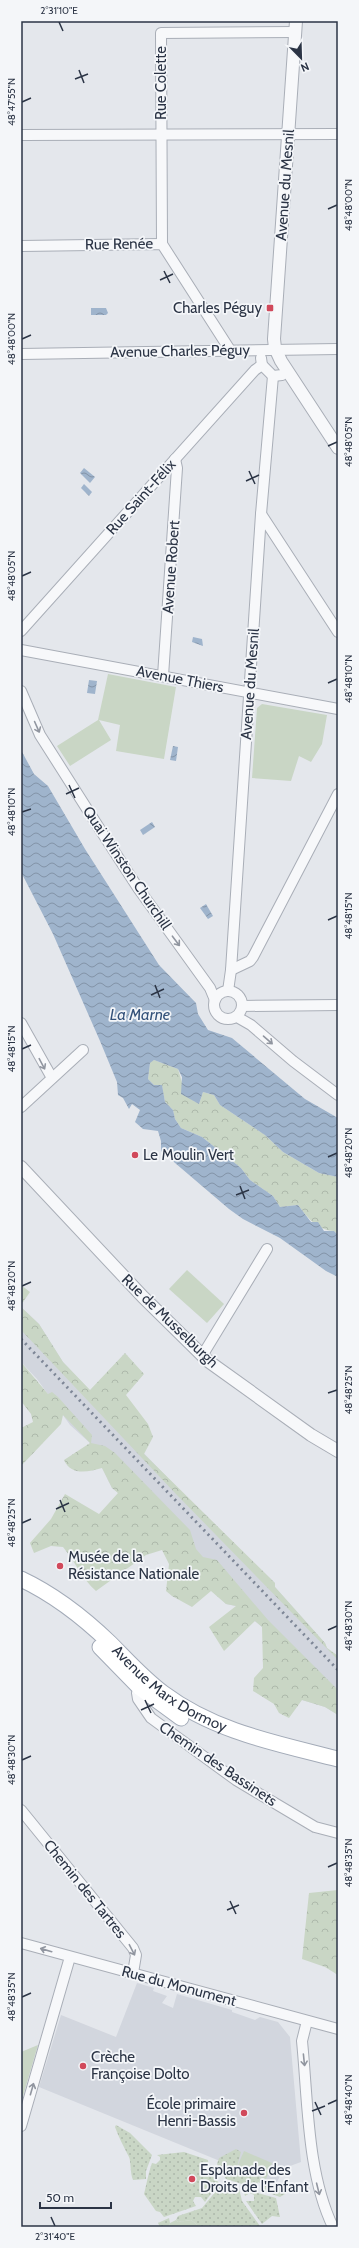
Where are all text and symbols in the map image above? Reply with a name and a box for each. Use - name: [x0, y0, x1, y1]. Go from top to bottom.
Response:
- text: 2°31'10"E: [40, 4, 78, 17]
- north arrow: [281, 38, 321, 78]
- street label: Rue Colette: [152, 46, 170, 120]
- text: N: [299, 59, 311, 75]
- text: 48°47'55"N: [5, 78, 18, 126]
- street label: Avenue du Mesnil: [272, 128, 298, 241]
- text: 48°48'00"N: [342, 179, 355, 231]
- street label: Rue Renée: [85, 234, 153, 254]
- place label: Charles Péguy: [173, 299, 262, 317]
- marker: Charles Péguy: [265, 303, 275, 313]
- text: 48°48'00"N: [5, 313, 18, 365]
- street label: Avenue Charles Péguy: [110, 341, 251, 361]
- text: 48°48'05"N: [342, 417, 355, 467]
- street label: Rue Saint-Félix: [102, 456, 180, 538]
- street label: Avenue Robert: [159, 520, 183, 614]
- text: 48°48'05"N: [5, 551, 18, 601]
- street label: Avenue du Mesnil: [237, 627, 263, 740]
- text: 48°48'10"N: [342, 655, 355, 703]
- street label: Avenue Thiers: [135, 662, 225, 696]
- one-way arrow: [33, 720, 41, 732]
- text: 48°48'10"N: [5, 788, 18, 836]
- street label: Quai Winston Churchill: [79, 803, 175, 933]
- text: 48°48'15"N: [342, 893, 355, 939]
- one-way arrow: [171, 936, 180, 947]
- water label: La Marne: [110, 1005, 170, 1024]
- text: 48°48'15"N: [5, 1026, 18, 1072]
- one-way arrow: [263, 1035, 273, 1044]
- one-way arrow: [39, 1057, 47, 1069]
- text: 48°48'20"N: [342, 1128, 355, 1178]
- place label: Le Moulin Vert: [143, 1146, 234, 1164]
- marker: Le Moulin Vert: [130, 1150, 140, 1160]
- text: 48°48'20"N: [5, 1261, 18, 1311]
- street label: Rue de Musselburgh: [118, 1270, 222, 1372]
- text: 48°48'25"N: [342, 1366, 355, 1414]
- text: 48°48'25"N: [5, 1499, 18, 1547]
- place label: Musée de la Résistance Nationale: [68, 1548, 199, 1583]
- marker: Musée de la Résistance Nationale: [55, 1561, 65, 1571]
- text: 48°48'30"N: [342, 1601, 355, 1651]
- street label: Avenue Marx Dormoy: [108, 1642, 230, 1736]
- street label: Chemin des Bassinets: [156, 1718, 280, 1810]
- text: 48°48'30"N: [5, 1735, 18, 1785]
- street label: Chemin des Tartres: [40, 1836, 130, 1942]
- text: 48°48'35"N: [342, 1838, 355, 1888]
- one-way arrow: [129, 1943, 137, 1955]
- one-way arrow: [39, 1946, 52, 1953]
- street label: Rue du Monument: [120, 1962, 238, 2010]
- text: 48°48'35"N: [5, 1972, 18, 2022]
- place label: Crèche Françoise Dolto: [91, 2048, 190, 2083]
- one-way arrow: [300, 2053, 307, 2066]
- marker: Crèche Françoise Dolto: [78, 2061, 88, 2071]
- text: 48°48'40"N: [342, 2075, 355, 2125]
- one-way arrow: [29, 2082, 36, 2095]
- place label: École primaire Henri-Bassis: [146, 2094, 236, 2130]
- marker: École primaire Henri-Bassis: [239, 2108, 249, 2118]
- place label: Esplanade des Droits de l'Enfant: [200, 2161, 309, 2196]
- marker: Esplanade des Droits de l'Enfant: [187, 2174, 197, 2184]
- one-way arrow: [315, 2182, 323, 2195]
- scale bar: [40, 2184, 111, 2210]
- text: 50 m: [46, 2190, 74, 2205]
- text: 2°31'40"E: [35, 2230, 75, 2243]

